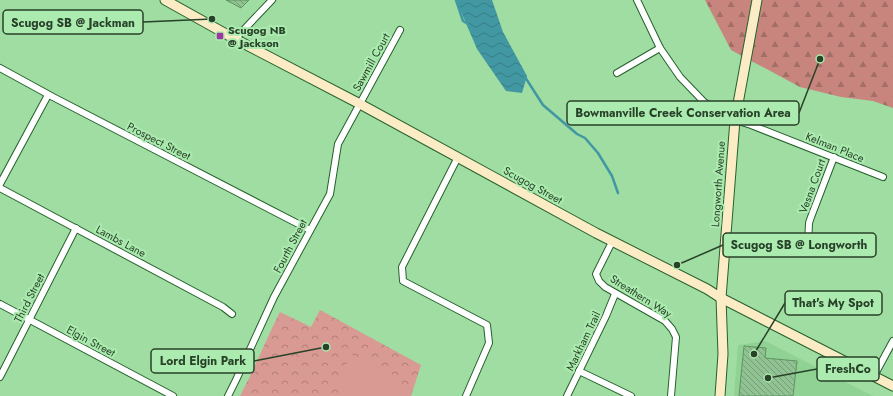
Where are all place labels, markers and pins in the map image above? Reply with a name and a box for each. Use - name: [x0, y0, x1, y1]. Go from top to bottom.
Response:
- callout: Scugog SB @ Jackman: [3, 10, 143, 34]
- place label: Scugog NB @ Jackson: [228, 22, 286, 51]
- marker: Scugog NB @ Jackson: [215, 31, 225, 41]
- callout: Bowmanville Creek Conservation Area: [567, 101, 799, 125]
- callout: Scugog SB @ Longworth: [723, 233, 876, 257]
- callout: That's My Spot: [785, 291, 882, 315]
- callout: Lord Elgin Park: [151, 349, 254, 373]
- callout: FreshCo: [817, 357, 879, 381]

